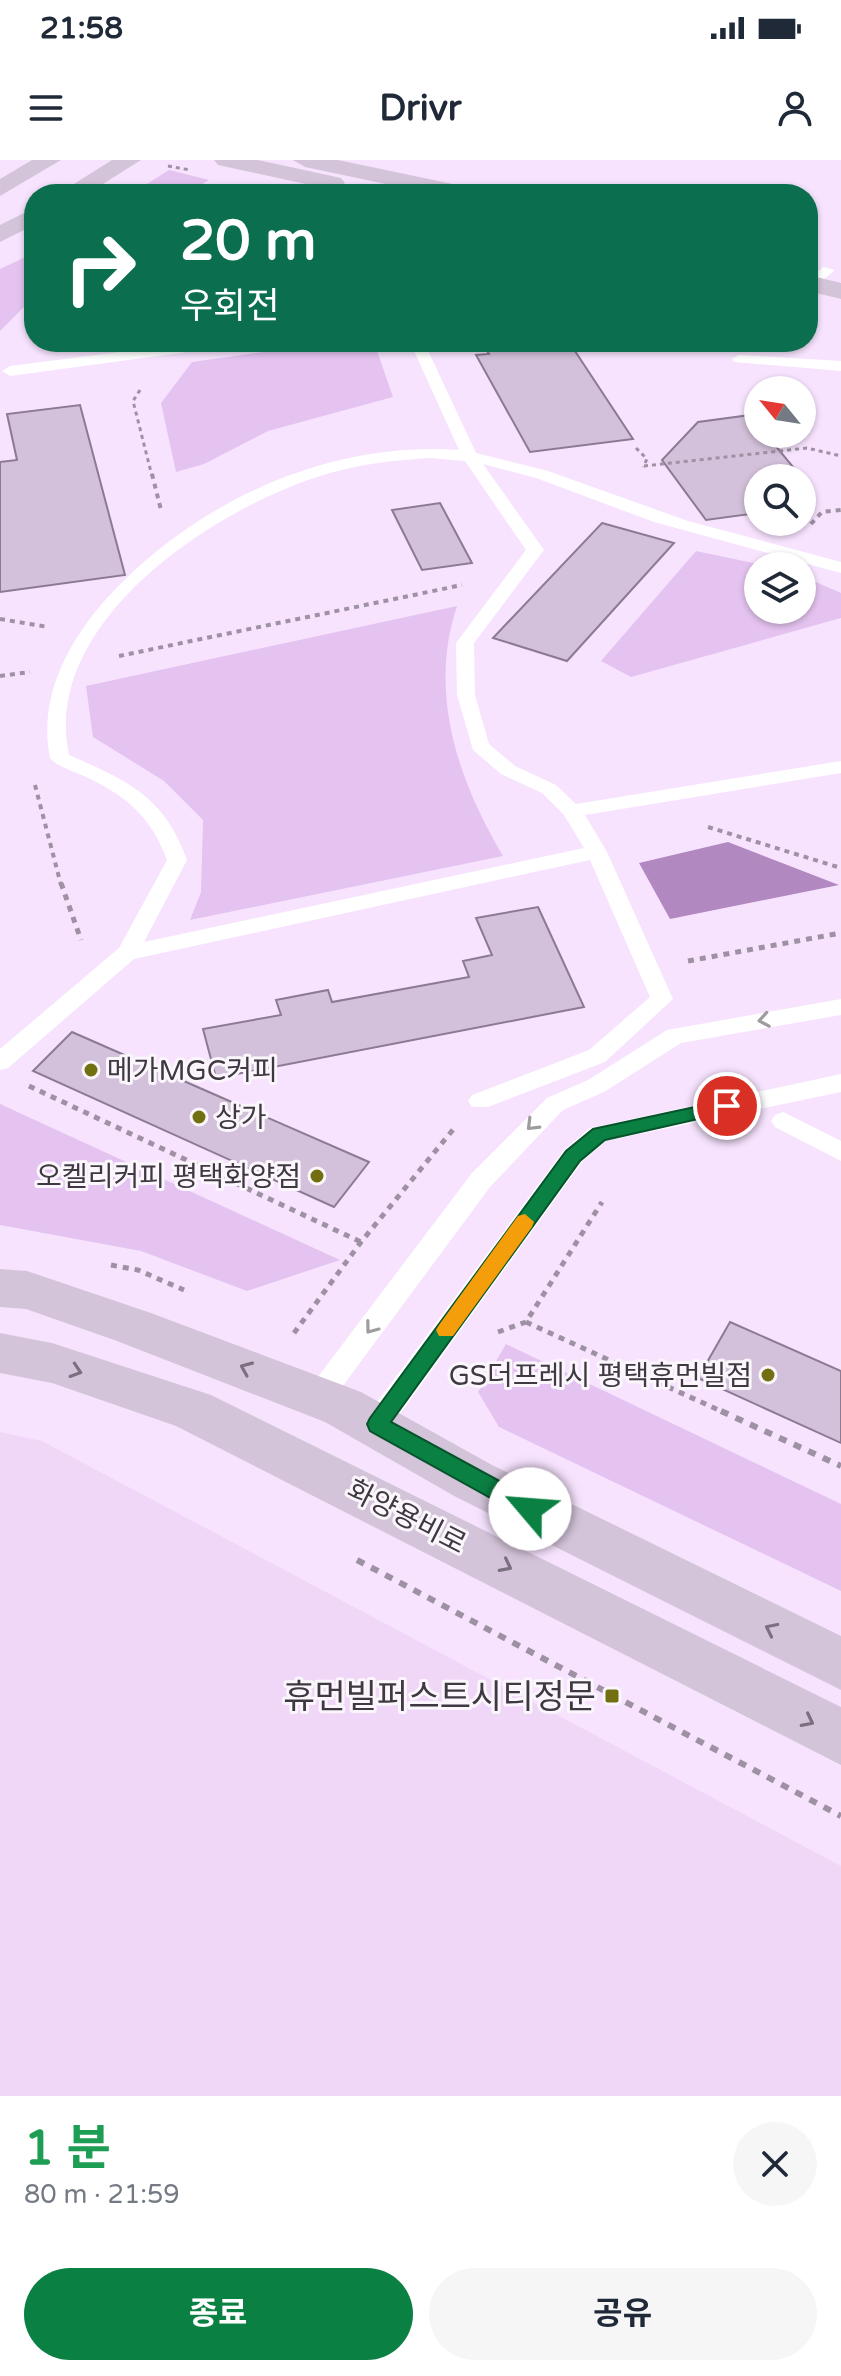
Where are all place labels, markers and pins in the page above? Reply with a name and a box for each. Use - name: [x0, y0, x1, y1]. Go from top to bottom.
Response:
- place label: 메가MGC커피: [107, 1054, 278, 1088]
- marker: 메가MGC커피: [82, 1061, 100, 1079]
- pin: [693, 1072, 761, 1140]
- place label: 상가: [215, 1101, 267, 1135]
- marker: 상가: [190, 1108, 208, 1126]
- place label: 오켈리커피 평택화양점: [36, 1160, 301, 1194]
- marker: 오켈리커피 평택화양점: [308, 1167, 326, 1185]
- place label: GS더프레시 평택휴먼빌점: [449, 1359, 752, 1393]
- marker: GS더프레시 평택휴먼빌점: [759, 1366, 777, 1384]
- place label: 휴먼빌퍼스트시티정문: [283, 1677, 596, 1718]
- marker: 휴먼빌퍼스트시티정문: [603, 1687, 621, 1705]

